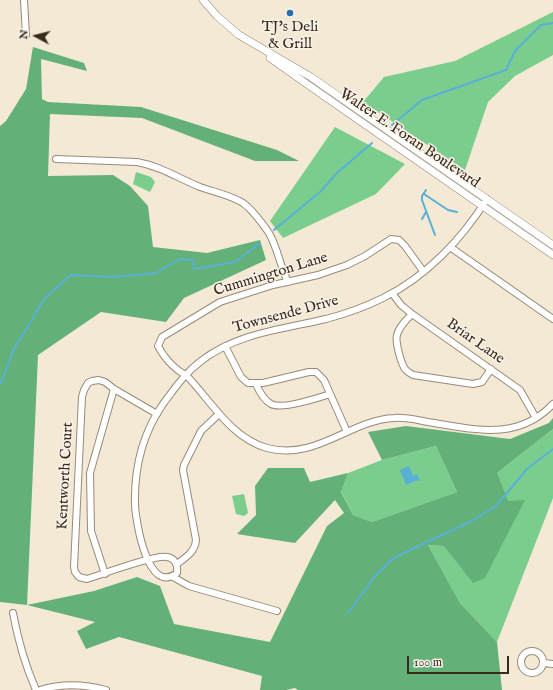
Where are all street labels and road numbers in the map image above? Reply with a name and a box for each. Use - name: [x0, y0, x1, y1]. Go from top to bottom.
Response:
- street label: Walter E. Foran Boulevard: [335, 85, 483, 193]
- street label: Cummington Lane: [212, 249, 330, 301]
- street label: Townsende Drive: [231, 292, 341, 338]
- street label: Briar Lane: [443, 315, 507, 369]
- street label: Kentworth Court: [54, 422, 78, 530]

